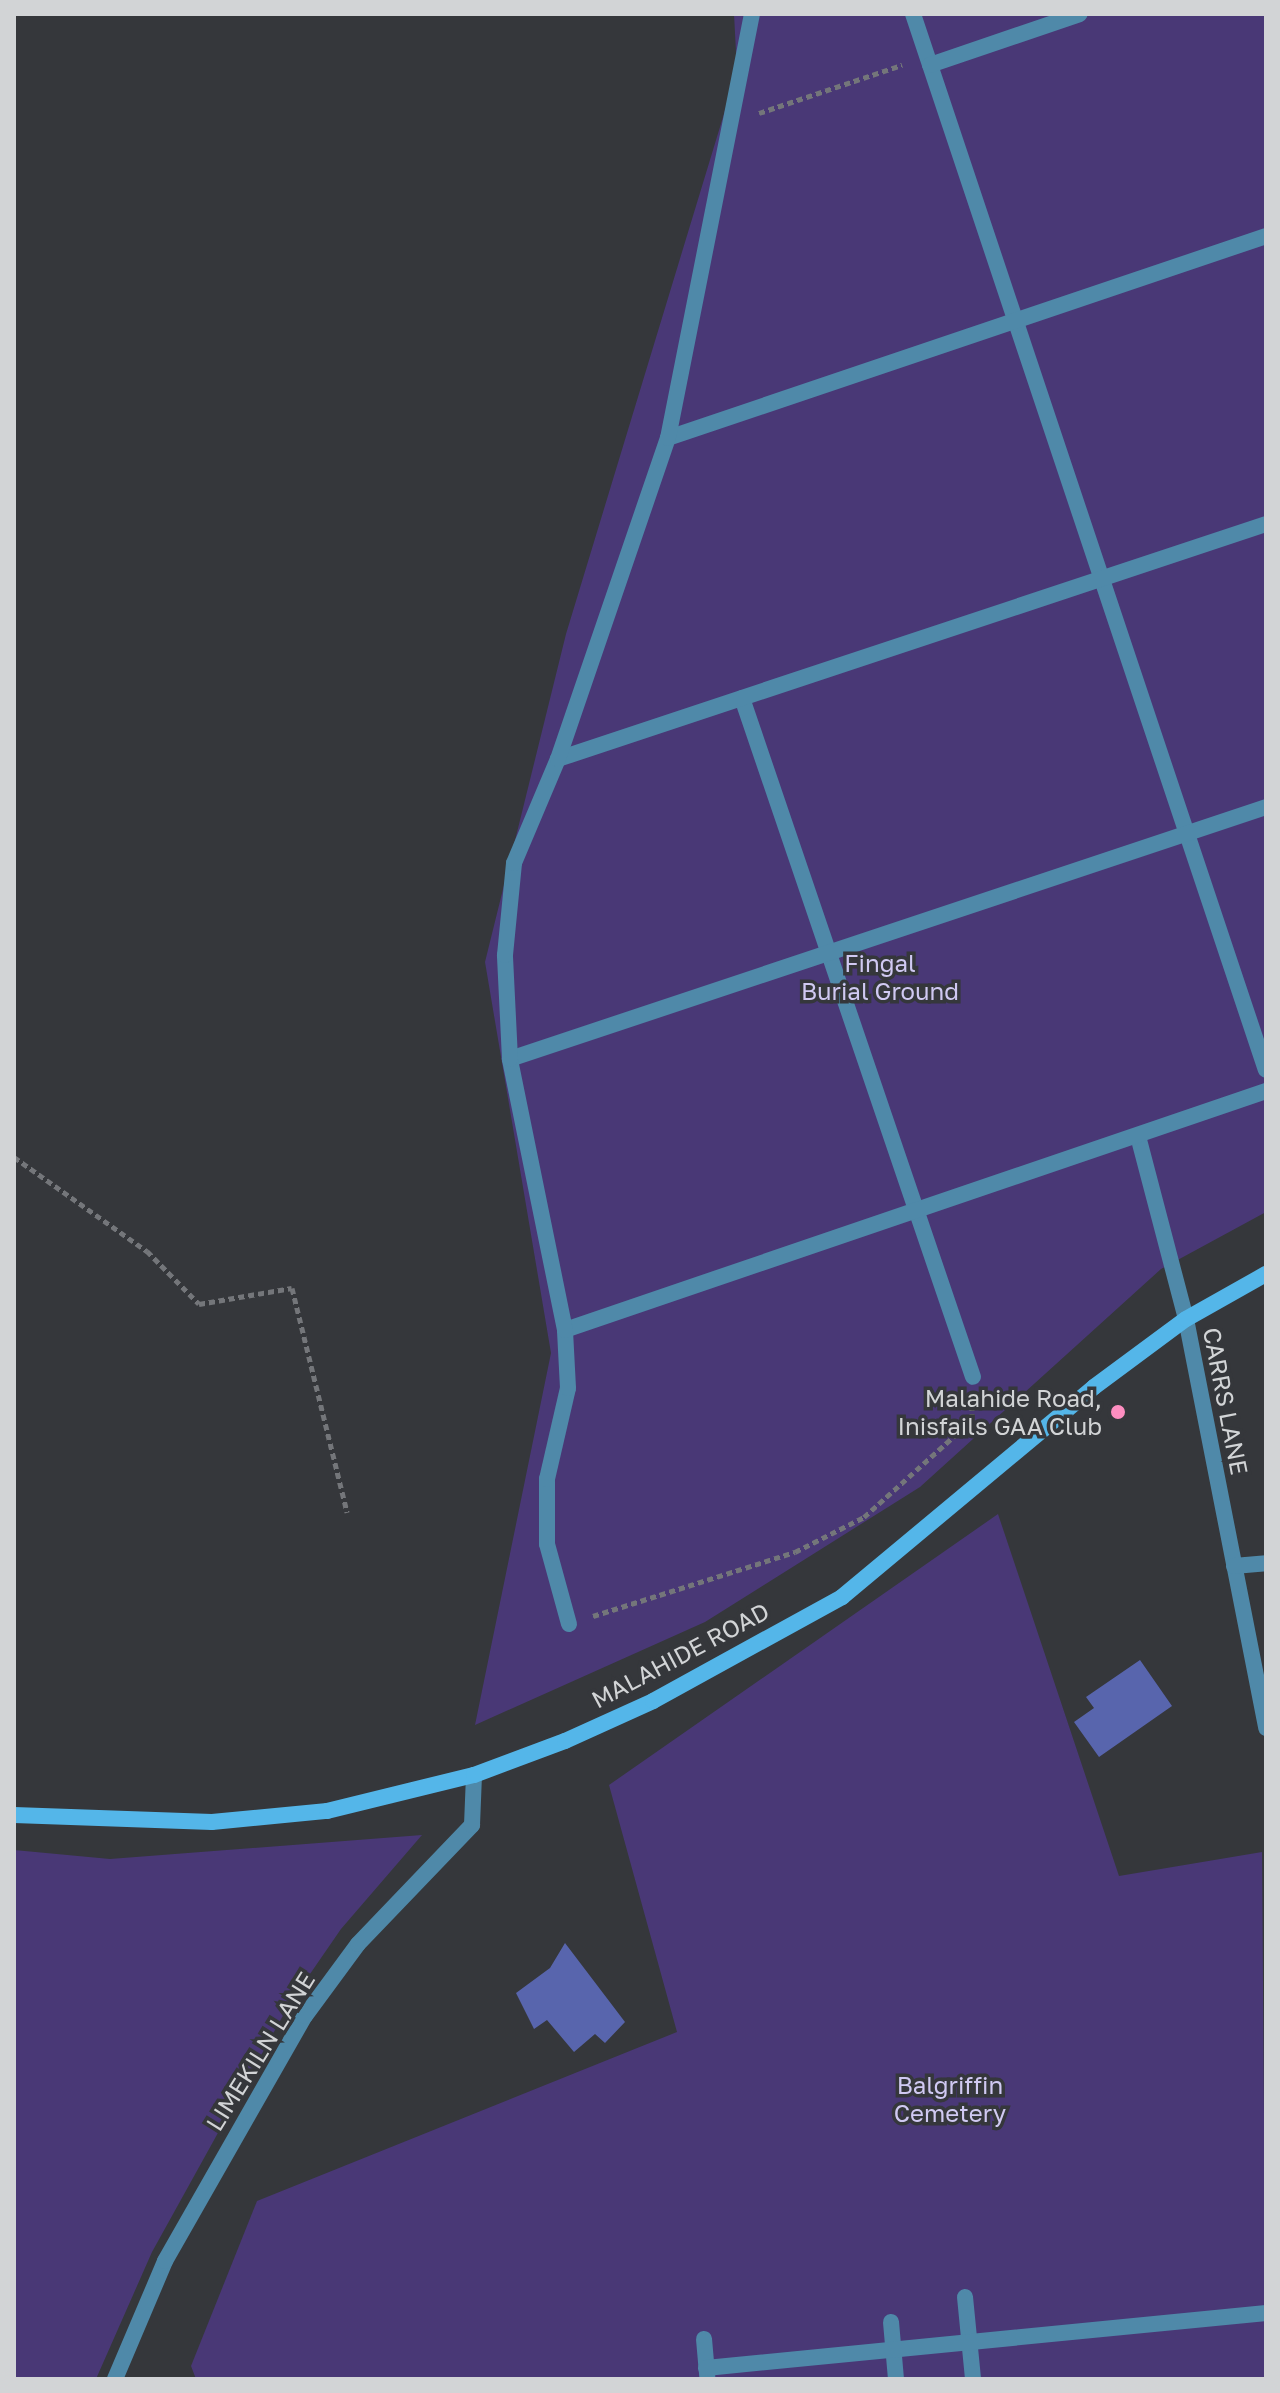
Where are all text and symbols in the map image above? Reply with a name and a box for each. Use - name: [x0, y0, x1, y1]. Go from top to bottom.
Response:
- park label: Fingal Burial Ground: [801, 949, 959, 1005]
- street label: CARRS LANE: [1198, 1325, 1254, 1477]
- place label: Malahide Road, Inisfails GAA Club: [898, 1384, 1102, 1440]
- marker: Malahide Road, Inisfails GAA Club: [1109, 1403, 1127, 1421]
- street label: MALAHIDE ROAD: [586, 1596, 774, 1714]
- street label: LIMEKILN LANE: [200, 1966, 320, 2136]
- park label: Balgriffin Cemetery: [894, 2071, 1006, 2127]

